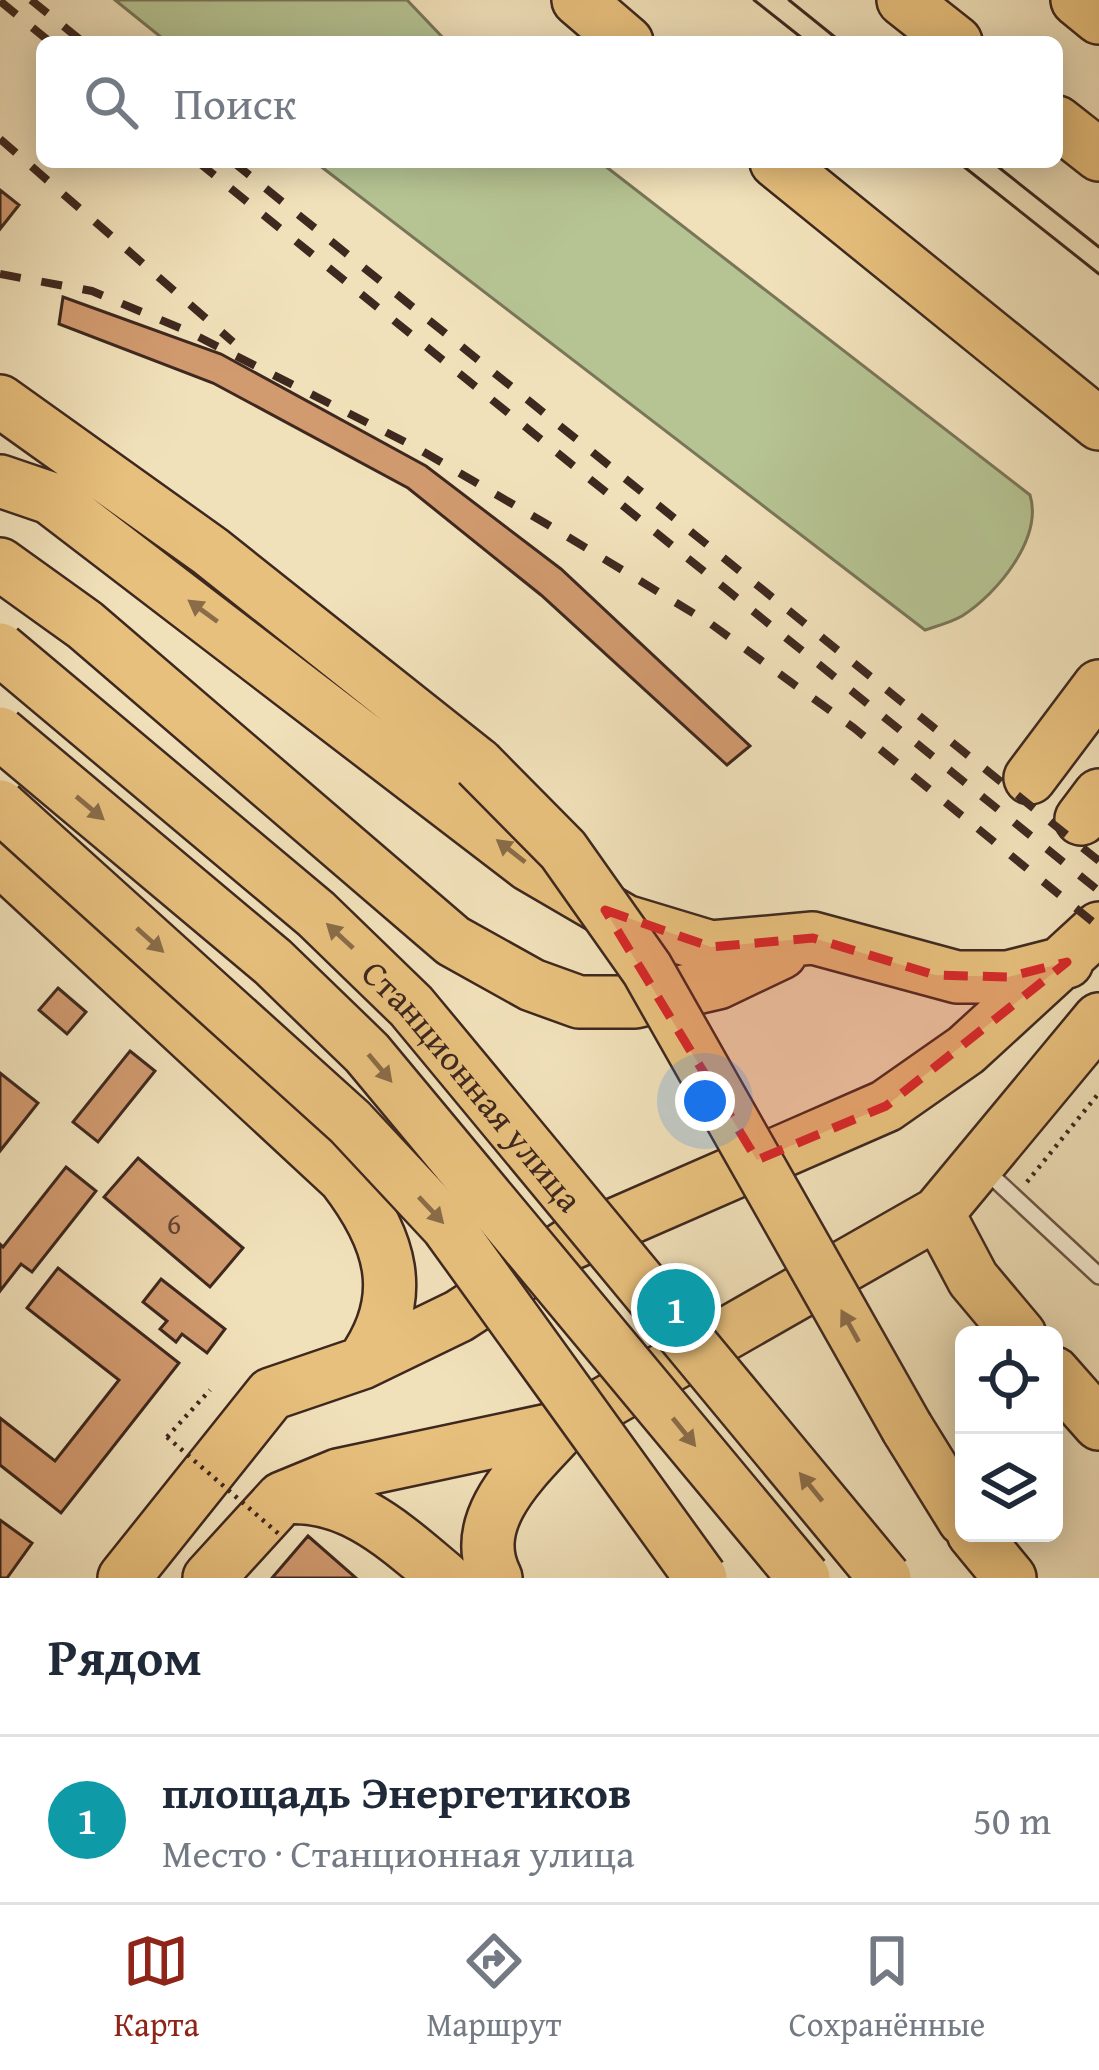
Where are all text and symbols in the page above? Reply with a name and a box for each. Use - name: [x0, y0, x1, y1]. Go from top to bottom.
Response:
- search box: [36, 36, 1063, 168]
- icon: search: [78, 69, 144, 135]
- text: Поиск: [174, 70, 296, 135]
- one-way arrow: [187, 600, 219, 624]
- one-way arrow: [75, 795, 105, 821]
- one-way arrow: [495, 839, 526, 864]
- one-way arrow: [325, 923, 354, 950]
- one-way arrow: [135, 926, 164, 953]
- street label: Станционная улица: [351, 946, 597, 1222]
- one-way arrow: [366, 1053, 392, 1083]
- your location: [675, 1071, 735, 1131]
- one-way arrow: [417, 1195, 445, 1224]
- house number: 6: [167, 1201, 181, 1245]
- pin: 1: [637, 1263, 715, 1353]
- one-way arrow: [840, 1309, 861, 1343]
- map controls: [955, 1326, 1063, 1542]
- button: locate: [955, 1326, 1063, 1434]
- one-way arrow: [671, 1416, 697, 1447]
- button: layers: [955, 1434, 1063, 1542]
- one-way arrow: [799, 1472, 825, 1503]
- text: Рядом: [48, 1619, 202, 1694]
- text: площадь Энергетиков: [162, 1759, 632, 1824]
- text: 1: [77, 1791, 97, 1848]
- text: 50 m: [973, 1791, 1051, 1848]
- text: Место · Станционная улица: [162, 1824, 635, 1881]
- tab: Карта: [114, 1928, 199, 2048]
- tab: Маршрут: [426, 1928, 561, 2048]
- tab: Сохранённые: [789, 1928, 985, 2048]

